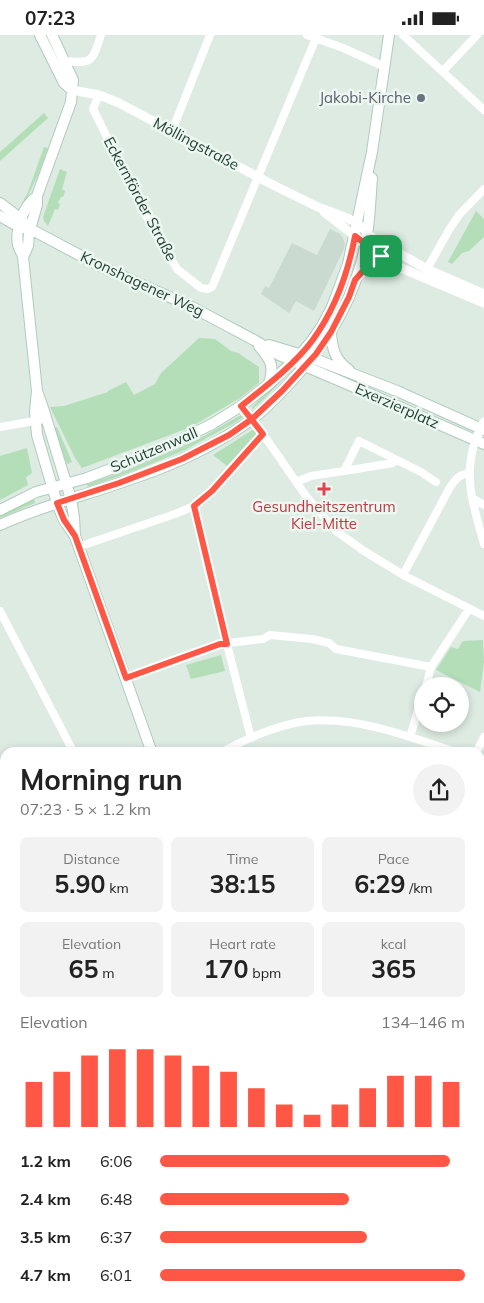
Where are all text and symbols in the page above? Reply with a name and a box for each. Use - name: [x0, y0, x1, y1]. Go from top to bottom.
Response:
- text: 07:23: [25, 6, 75, 30]
- place label: Jakobi-Kirche: [319, 88, 411, 107]
- marker: Jakobi-Kirche: [415, 92, 427, 104]
- street label: Möllingstraße: [150, 113, 242, 174]
- street label: Eckernförder Straße: [100, 133, 181, 264]
- pin: [360, 235, 402, 277]
- icon: arrive: [367, 242, 395, 270]
- street label: Kronshagener Weg: [77, 247, 207, 320]
- street label: Exerzierplatz: [352, 379, 442, 433]
- street label: Schützenwall: [107, 423, 200, 476]
- marker: Gesundheitszentrum Kiel-Mitte: [317, 482, 331, 496]
- place label: Gesundheitszentrum Kiel-Mitte: [252, 497, 396, 533]
- map controls: [414, 677, 469, 732]
- button: locate: [414, 677, 469, 732]
- text: Morning run: [20, 762, 183, 797]
- button: share: [413, 764, 465, 816]
- text: 07:23 · 5 × 1.2 km: [20, 799, 151, 819]
- text: Distance: [63, 850, 120, 868]
- text: Time: [227, 850, 258, 868]
- text: Pace: [378, 850, 409, 868]
- text: 5.90: [54, 868, 106, 899]
- text: 38:15: [209, 868, 276, 899]
- text: 6:29: [354, 868, 406, 899]
- text: km: [106, 879, 129, 897]
- text: /km: [406, 879, 433, 897]
- text: Elevation: [62, 935, 121, 953]
- text: Heart rate: [209, 935, 276, 953]
- text: kcal: [381, 935, 406, 953]
- text: 65: [69, 953, 99, 984]
- text: 170: [204, 953, 249, 984]
- text: 365: [371, 953, 416, 984]
- text: m: [99, 964, 114, 982]
- text: bpm: [249, 964, 281, 982]
- text: Elevation: [20, 1012, 88, 1032]
- text: 134–146 m: [381, 1012, 465, 1032]
- text: 1.2 km: [20, 1151, 71, 1171]
- text: 6:06: [100, 1151, 132, 1171]
- text: 2.4 km: [20, 1189, 71, 1209]
- text: 6:48: [100, 1189, 132, 1209]
- text: 3.5 km: [20, 1227, 71, 1247]
- text: 6:37: [100, 1227, 132, 1247]
- text: 4.7 km: [20, 1265, 71, 1285]
- text: 6:01: [100, 1265, 132, 1285]

